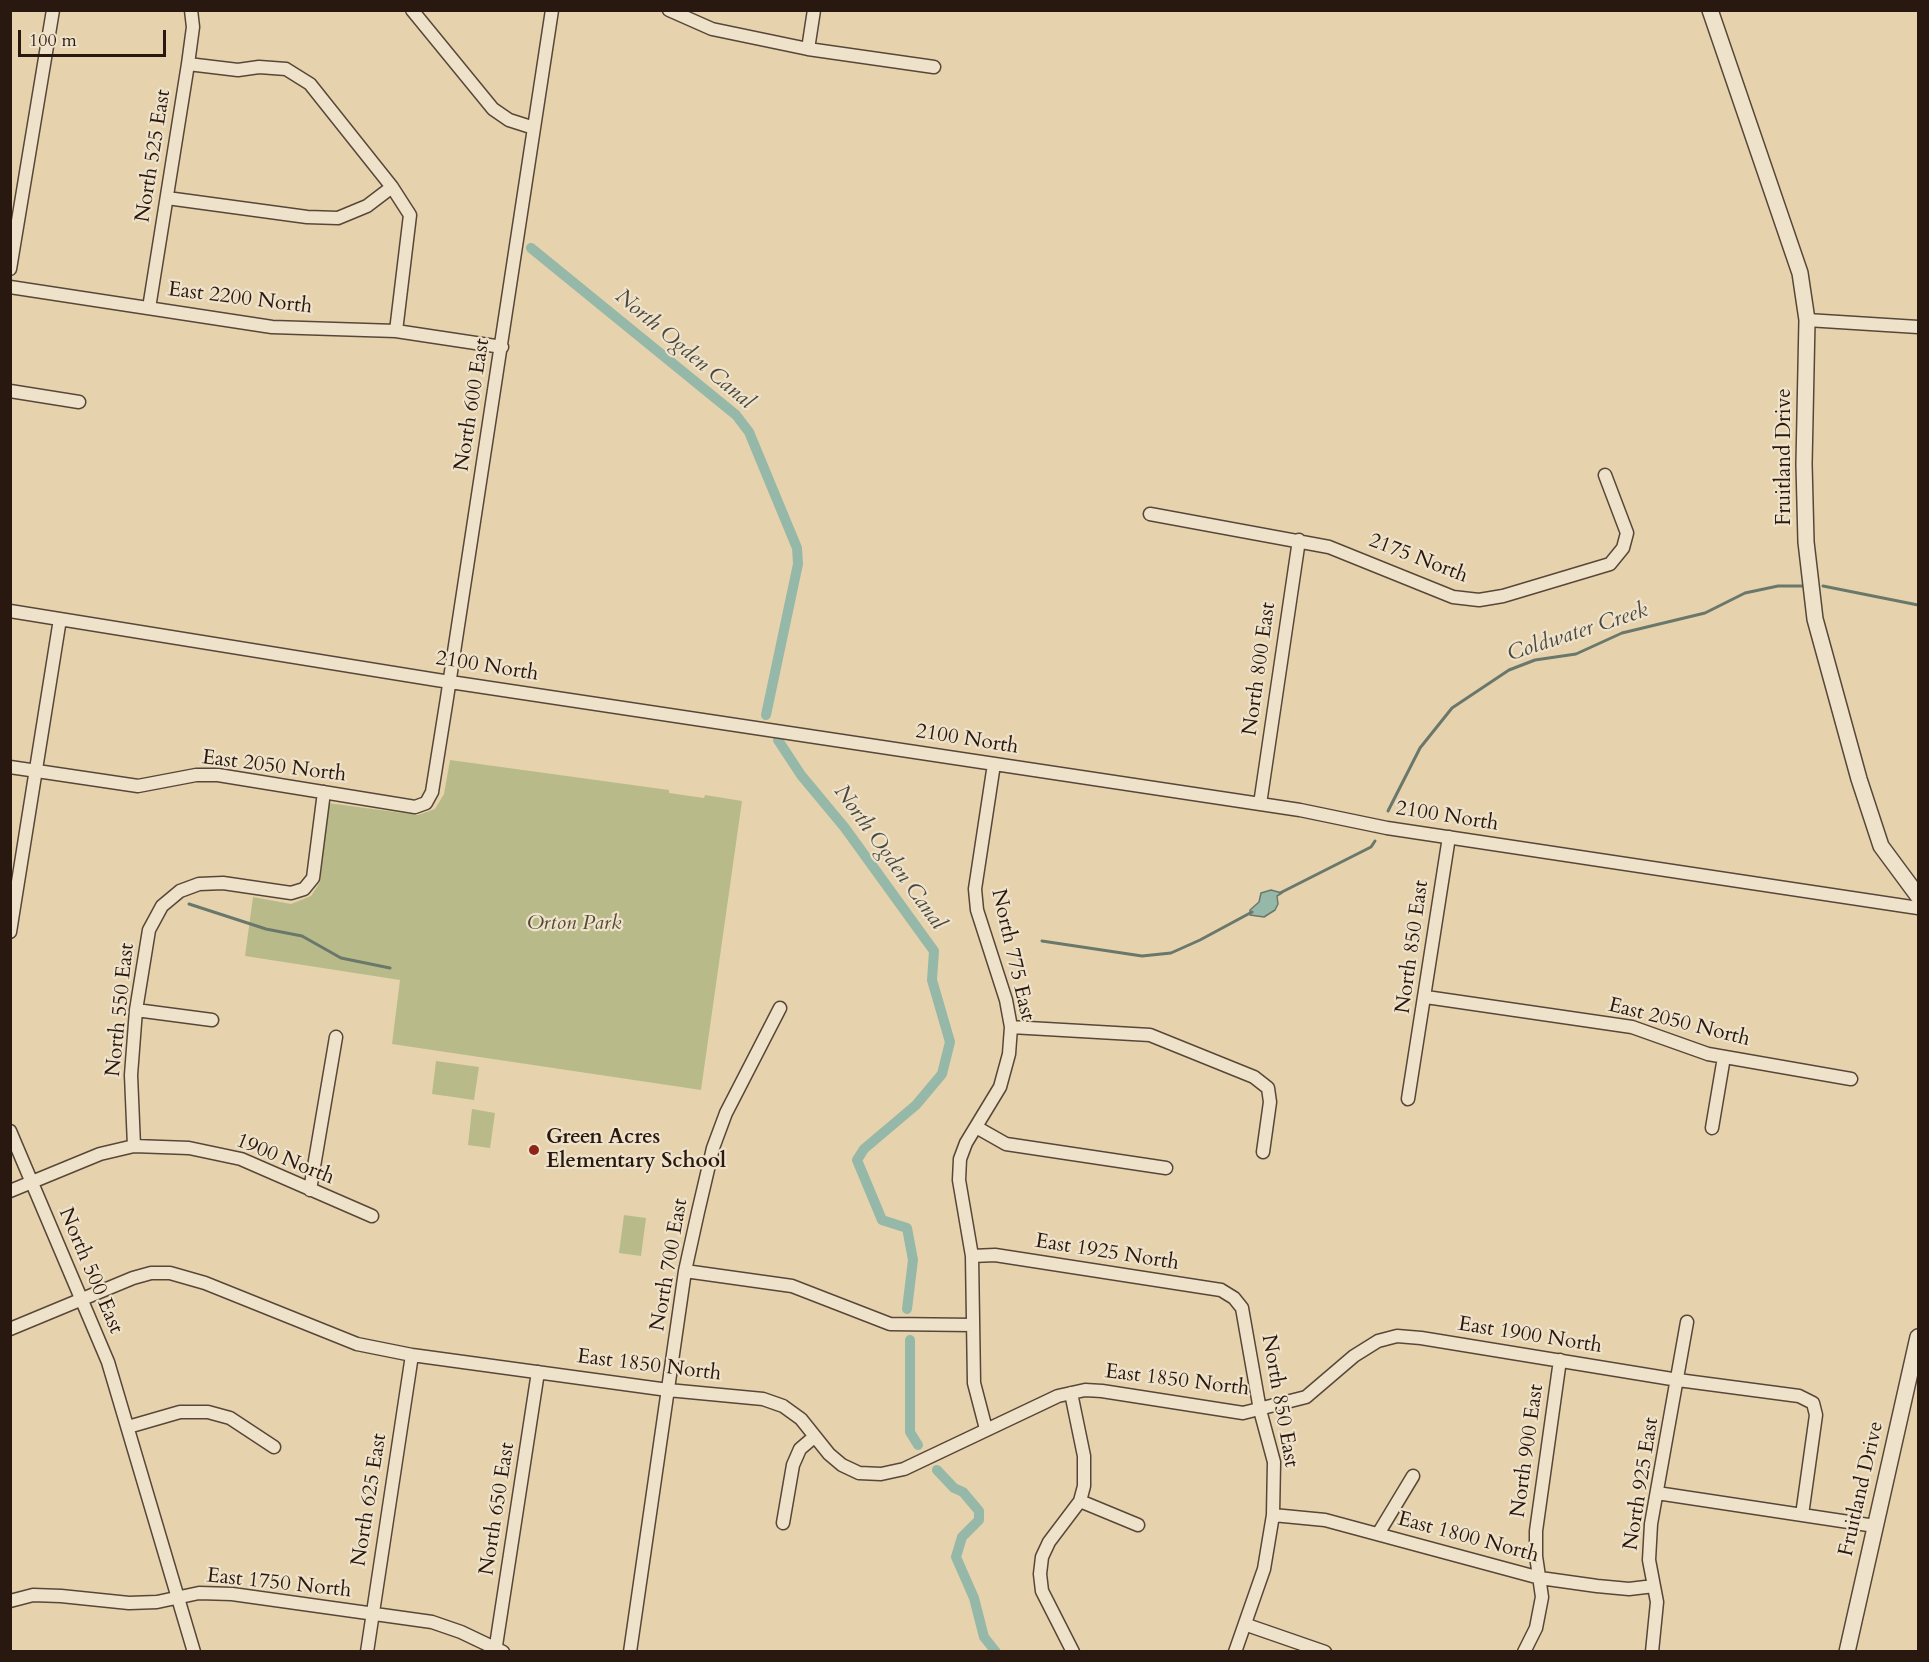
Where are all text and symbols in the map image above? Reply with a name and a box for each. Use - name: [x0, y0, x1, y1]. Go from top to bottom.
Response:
- scale bar: [21, 18, 170, 56]
- text: 100 m: [29, 28, 77, 53]
- street label: North 525 East: [131, 88, 177, 224]
- street label: East 2200 North: [166, 278, 314, 320]
- water label: North Ogden Canal: [609, 284, 759, 416]
- street label: North 600 East: [450, 337, 496, 473]
- street label: Fruitland Drive: [1772, 388, 1798, 526]
- street label: 2175 North: [1365, 529, 1471, 589]
- water label: Coldwater Creek: [1504, 598, 1652, 668]
- street label: North 800 East: [1238, 601, 1282, 737]
- street label: 2100 North: [434, 646, 540, 688]
- street label: 2100 North: [914, 719, 1020, 761]
- street label: East 2050 North: [200, 746, 348, 788]
- water label: North Ogden Canal: [827, 780, 951, 936]
- street label: 2100 North: [1394, 796, 1500, 838]
- street label: North 850 East: [1391, 879, 1435, 1015]
- street label: North 775 East: [985, 887, 1039, 1023]
- park label: Orton Park: [527, 911, 621, 937]
- street label: North 550 East: [101, 942, 141, 1078]
- street label: East 2050 North: [1606, 993, 1752, 1053]
- place label: Green Acres Elementary School: [546, 1125, 726, 1175]
- street label: 1900 North: [232, 1129, 338, 1191]
- marker: Green Acres Elementary School: [527, 1143, 541, 1157]
- street label: North 700 East: [646, 1197, 694, 1333]
- street label: North 500 East: [52, 1204, 128, 1338]
- street label: East 1925 North: [1033, 1229, 1181, 1277]
- street label: East 1900 North: [1456, 1312, 1604, 1360]
- street label: North 850 East: [1255, 1333, 1303, 1469]
- street label: East 1850 North: [575, 1345, 723, 1387]
- street label: East 1850 North: [1103, 1360, 1251, 1402]
- street label: North 900 East: [1506, 1383, 1550, 1519]
- street label: North 925 East: [1619, 1416, 1665, 1552]
- street label: Fruitland Drive: [1834, 1419, 1890, 1559]
- street label: North 625 East: [347, 1432, 393, 1568]
- street label: North 650 East: [475, 1441, 521, 1577]
- street label: East 1800 North: [1395, 1507, 1541, 1569]
- street label: East 1750 North: [206, 1564, 352, 1604]

